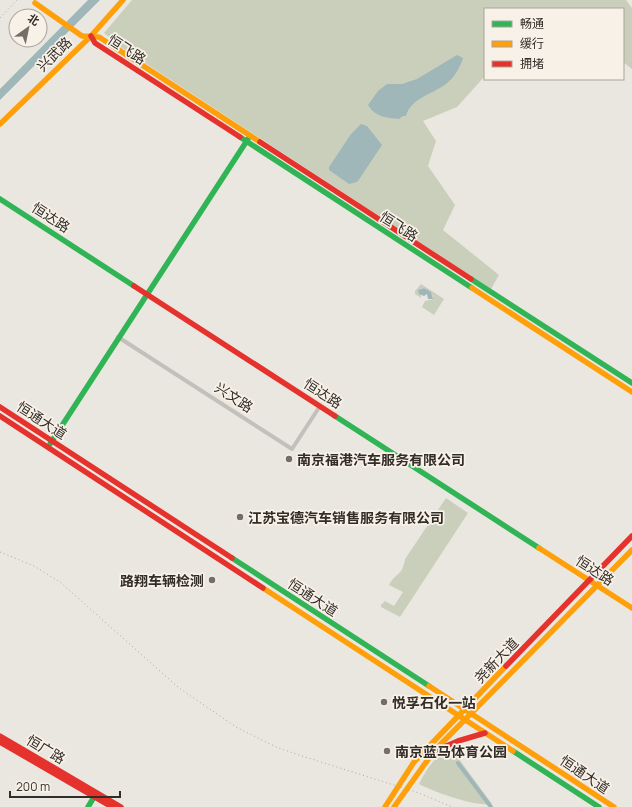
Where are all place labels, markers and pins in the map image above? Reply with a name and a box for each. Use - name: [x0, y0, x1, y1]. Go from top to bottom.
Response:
- place label: 南京福港汽车服务有限公司: [297, 450, 465, 469]
- marker: 南京福港汽车服务有限公司: [284, 454, 294, 464]
- place label: 江苏宝德汽车销售服务有限公司: [248, 508, 444, 527]
- marker: 江苏宝德汽车销售服务有限公司: [235, 512, 245, 522]
- place label: 路翔车辆检测: [120, 571, 204, 590]
- marker: 路翔车辆检测: [207, 575, 217, 585]
- place label: 悦孚石化一站: [392, 693, 476, 712]
- marker: 悦孚石化一站: [379, 697, 389, 707]
- place label: 南京蓝马体育公园: [395, 742, 507, 761]
- marker: 南京蓝马体育公园: [382, 746, 392, 756]

